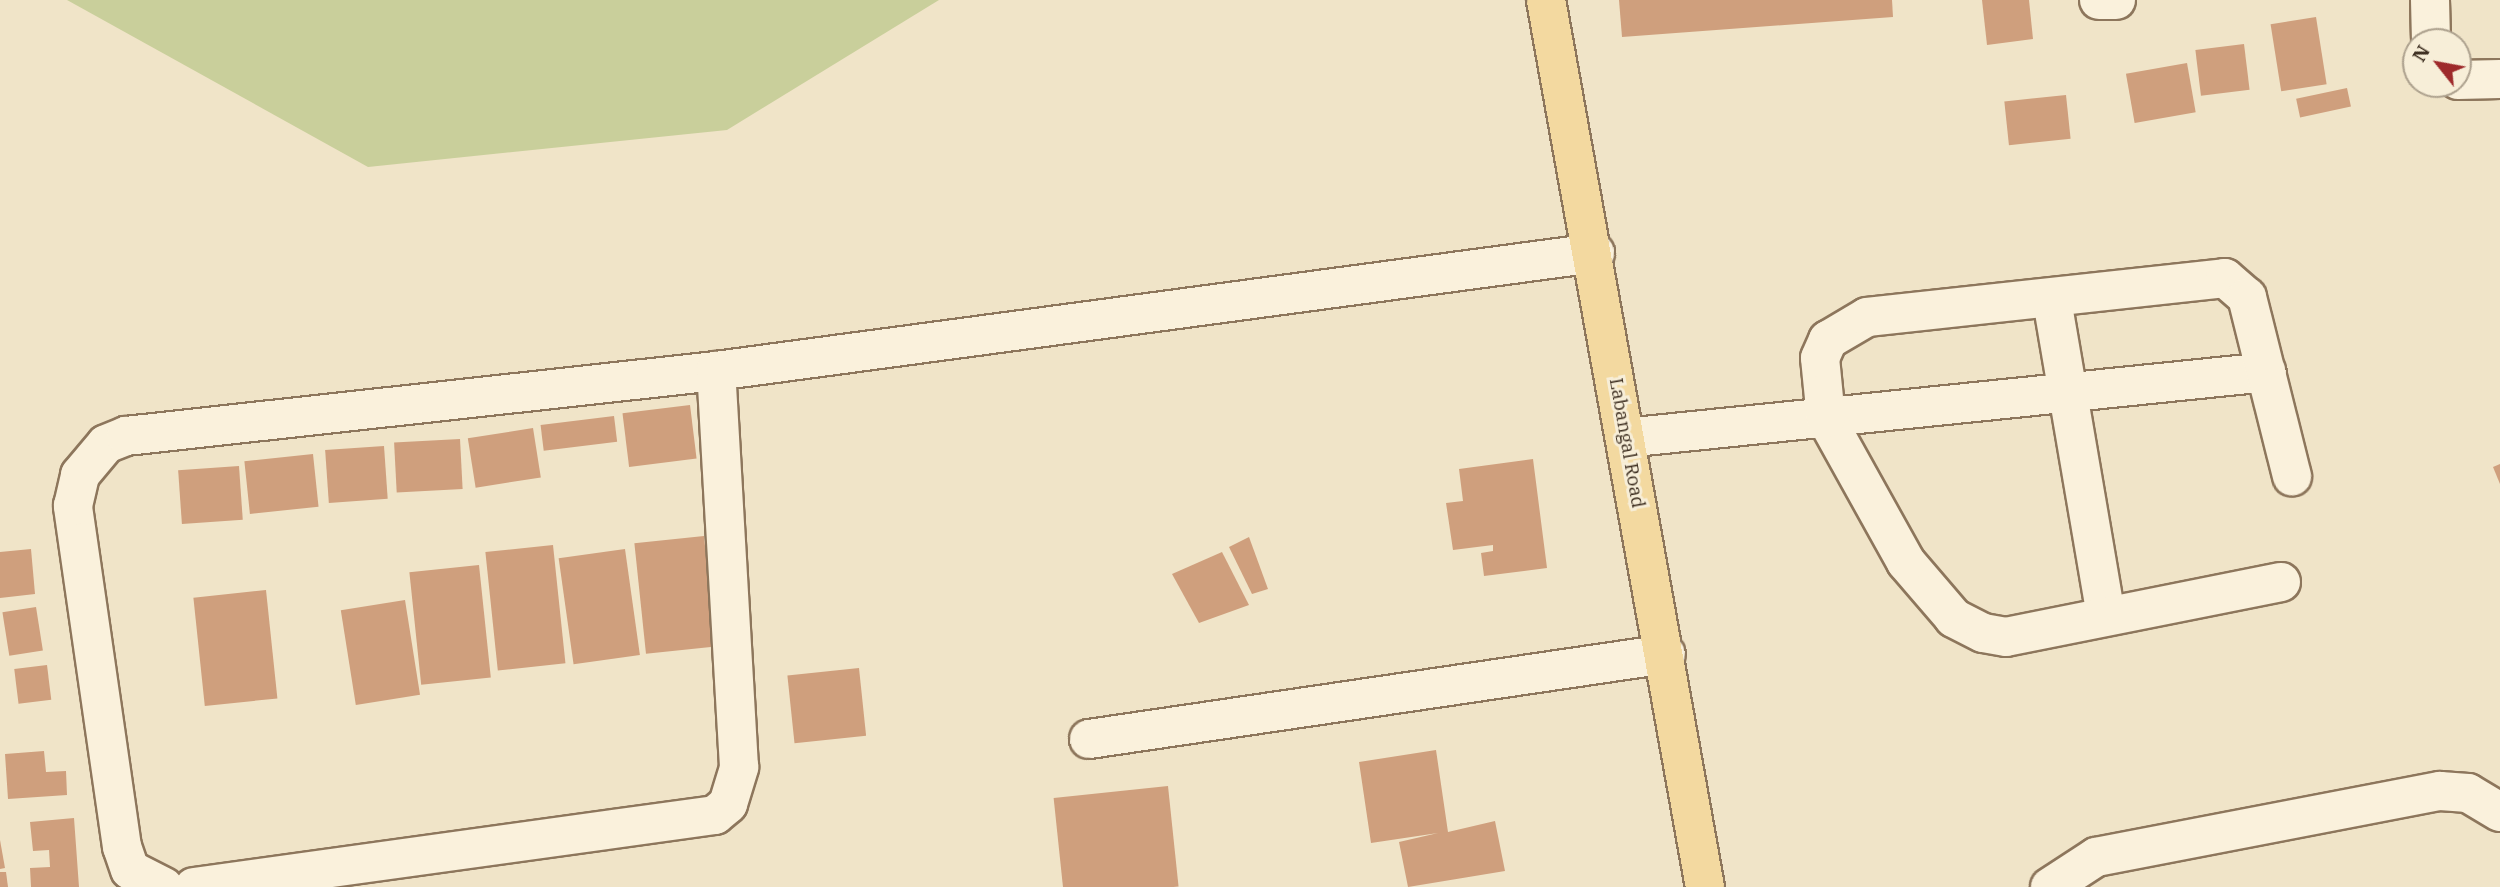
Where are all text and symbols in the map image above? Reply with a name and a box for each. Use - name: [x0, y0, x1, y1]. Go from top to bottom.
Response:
- north arrow: [2402, 28, 2472, 98]
- text: N: [2407, 41, 2435, 66]
- street label: Labangal Road: [1604, 376, 1650, 510]

